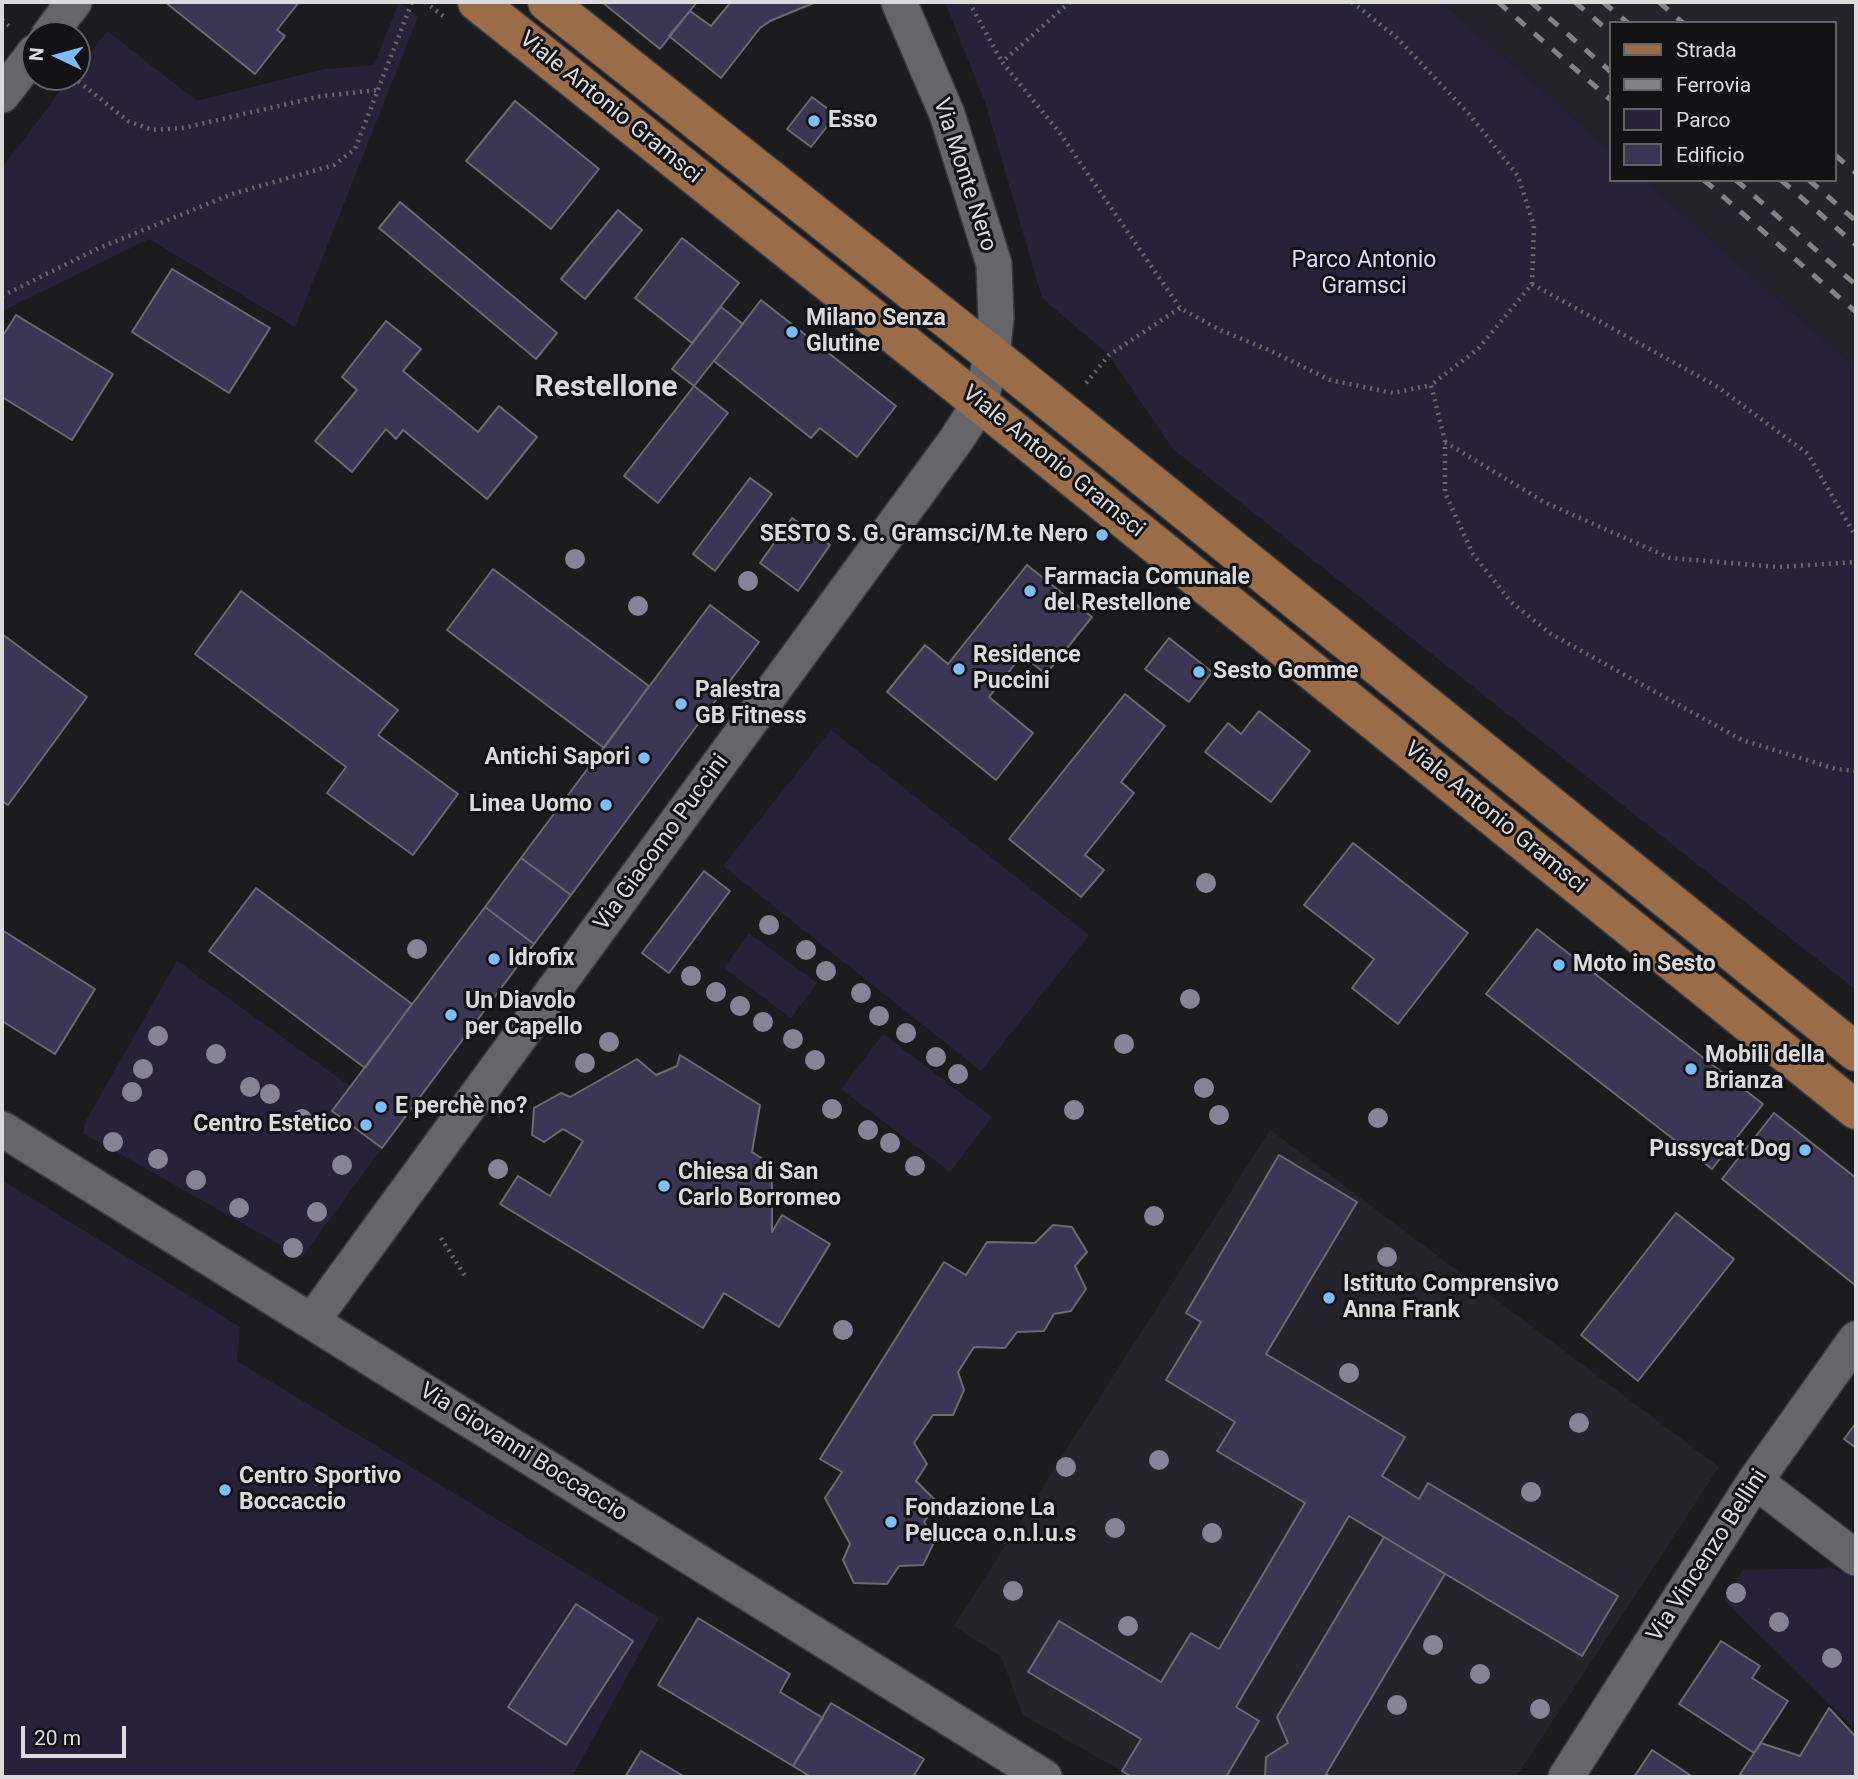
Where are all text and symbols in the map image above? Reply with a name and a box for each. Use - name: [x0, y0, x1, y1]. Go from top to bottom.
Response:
- north arrow: [21, 21, 91, 91]
- legend: [1610, 21, 1837, 182]
- street label: Viale Antonio Gramsci: [513, 26, 707, 190]
- text: Strada: [1676, 38, 1737, 62]
- text: N: [25, 47, 49, 62]
- text: Ferrovia: [1676, 73, 1751, 97]
- street label: Via Monte Nero: [926, 95, 1002, 255]
- place label: Esso: [828, 107, 878, 135]
- text: Parco: [1676, 108, 1730, 132]
- marker: Esso: [806, 113, 822, 129]
- text: Edificio: [1676, 143, 1744, 167]
- park label: Parco Antonio Gramsci: [1292, 247, 1436, 301]
- place label: Milano Senza Glutine: [806, 305, 946, 359]
- marker: Milano Senza Glutine: [784, 324, 800, 340]
- district label: Restellone: [534, 370, 678, 406]
- street label: Viale Antonio Gramsci: [956, 380, 1150, 544]
- place label: SESTO S. G. Gramsci/M.te Nero: [760, 521, 1088, 549]
- marker: SESTO S. G. Gramsci/M.te Nero: [1094, 527, 1110, 543]
- place label: Farmacia Comunale del Restellone: [1044, 564, 1250, 618]
- marker: Farmacia Comunale del Restellone: [1022, 583, 1038, 599]
- place label: Residence Puccini: [973, 642, 1081, 696]
- place label: Sesto Gomme: [1213, 658, 1359, 686]
- marker: Residence Puccini: [951, 661, 967, 677]
- marker: Sesto Gomme: [1191, 664, 1207, 680]
- place label: Palestra GB Fitness: [695, 677, 807, 731]
- marker: Palestra GB Fitness: [673, 696, 689, 712]
- street label: Viale Antonio Gramsci: [1398, 736, 1592, 900]
- place label: Antichi Sapori: [485, 744, 630, 772]
- street label: Via Giacomo Puccini: [589, 749, 735, 937]
- marker: Antichi Sapori: [636, 750, 652, 766]
- place label: Linea Uomo: [469, 791, 592, 819]
- marker: Linea Uomo: [598, 797, 614, 813]
- place label: Idrofix: [508, 945, 574, 973]
- marker: Idrofix: [486, 951, 502, 967]
- place label: Moto in Sesto: [1573, 951, 1716, 979]
- marker: Moto in Sesto: [1551, 957, 1567, 973]
- place label: Un Diavolo per Capello: [465, 988, 582, 1042]
- marker: Un Diavolo per Capello: [443, 1007, 459, 1023]
- place label: Mobili della Brianza: [1705, 1042, 1825, 1096]
- marker: Mobili della Brianza: [1683, 1061, 1699, 1077]
- place label: E perchè no?: [395, 1093, 528, 1121]
- marker: E perchè no?: [373, 1099, 389, 1115]
- place label: Centro Estetico: [193, 1111, 352, 1139]
- marker: Centro Estetico: [358, 1117, 374, 1133]
- place label: Pussycat Dog: [1649, 1136, 1791, 1164]
- marker: Pussycat Dog: [1797, 1142, 1813, 1158]
- place label: Chiesa di San Carlo Borromeo: [678, 1159, 841, 1213]
- marker: Chiesa di San Carlo Borromeo: [656, 1178, 672, 1194]
- place label: Istituto Comprensivo Anna Frank: [1343, 1271, 1559, 1325]
- marker: Istituto Comprensivo Anna Frank: [1321, 1290, 1337, 1306]
- street label: Via Giovanni Boccaccio: [414, 1378, 632, 1528]
- place label: Centro Sportivo Boccaccio: [239, 1463, 401, 1517]
- street label: Via Vincenzo Bellini: [1642, 1465, 1774, 1647]
- marker: Centro Sportivo Boccaccio: [217, 1482, 233, 1498]
- place label: Fondazione La Pelucca o.n.l.u.s: [905, 1495, 1076, 1549]
- marker: Fondazione La Pelucca o.n.l.u.s: [883, 1514, 899, 1530]
- scale bar: [24, 1712, 130, 1756]
- text: 20 m: [34, 1726, 81, 1750]

